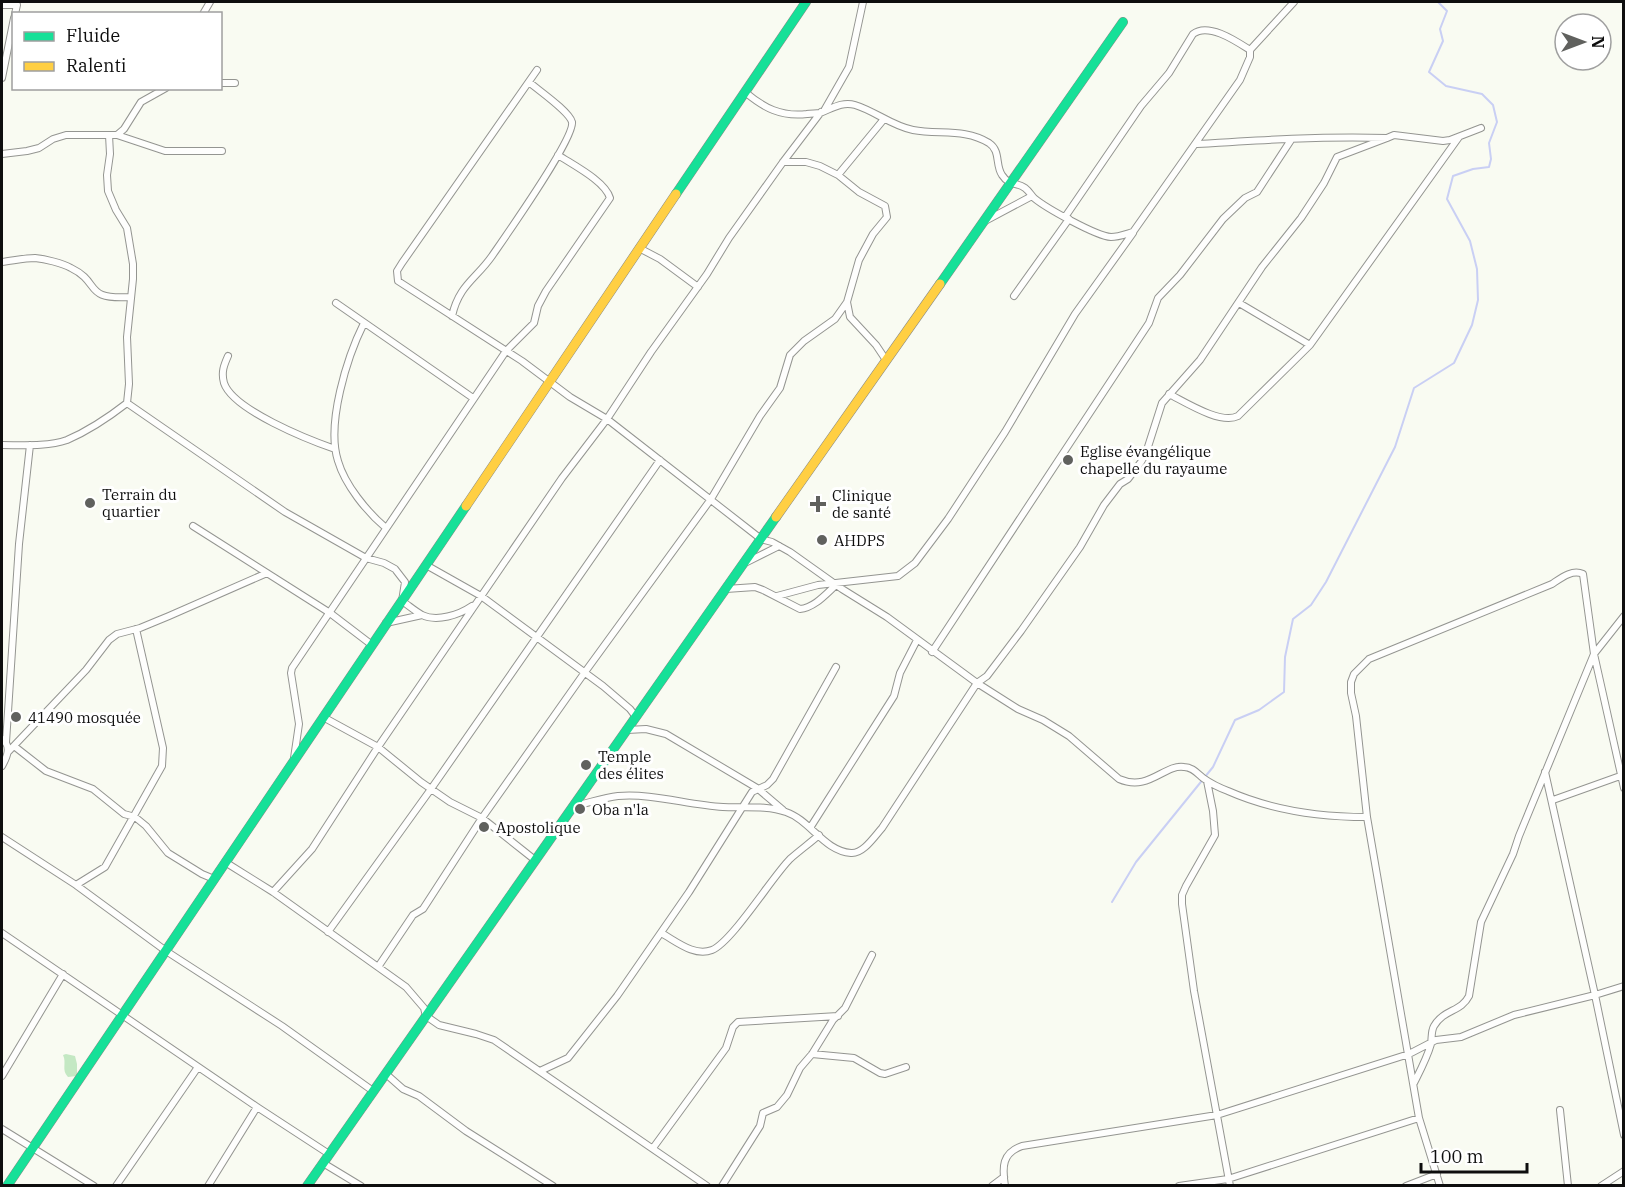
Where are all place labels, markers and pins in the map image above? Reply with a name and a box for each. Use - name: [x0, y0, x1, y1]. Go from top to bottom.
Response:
- place label: Eglise évangélique chapelle du rayaume: [1080, 442, 1227, 478]
- marker: Eglise évangélique chapelle du rayaume: [1061, 453, 1075, 467]
- place label: Terrain du quartier: [102, 485, 177, 521]
- place label: Clinique de santé: [832, 486, 892, 522]
- marker: Clinique de santé: [809, 495, 827, 513]
- marker: Terrain du quartier: [83, 496, 97, 510]
- place label: AHDPS: [834, 531, 885, 550]
- marker: AHDPS: [815, 533, 829, 547]
- place label: 41490 mosquée: [28, 708, 141, 727]
- marker: 41490 mosquée: [9, 710, 23, 724]
- place label: Temple des élites: [598, 747, 664, 783]
- marker: Temple des élites: [579, 758, 593, 772]
- place label: Oba n'la: [592, 800, 649, 819]
- marker: Oba n'la: [573, 802, 587, 816]
- place label: Apostolique: [496, 818, 580, 837]
- marker: Apostolique: [477, 820, 491, 834]

